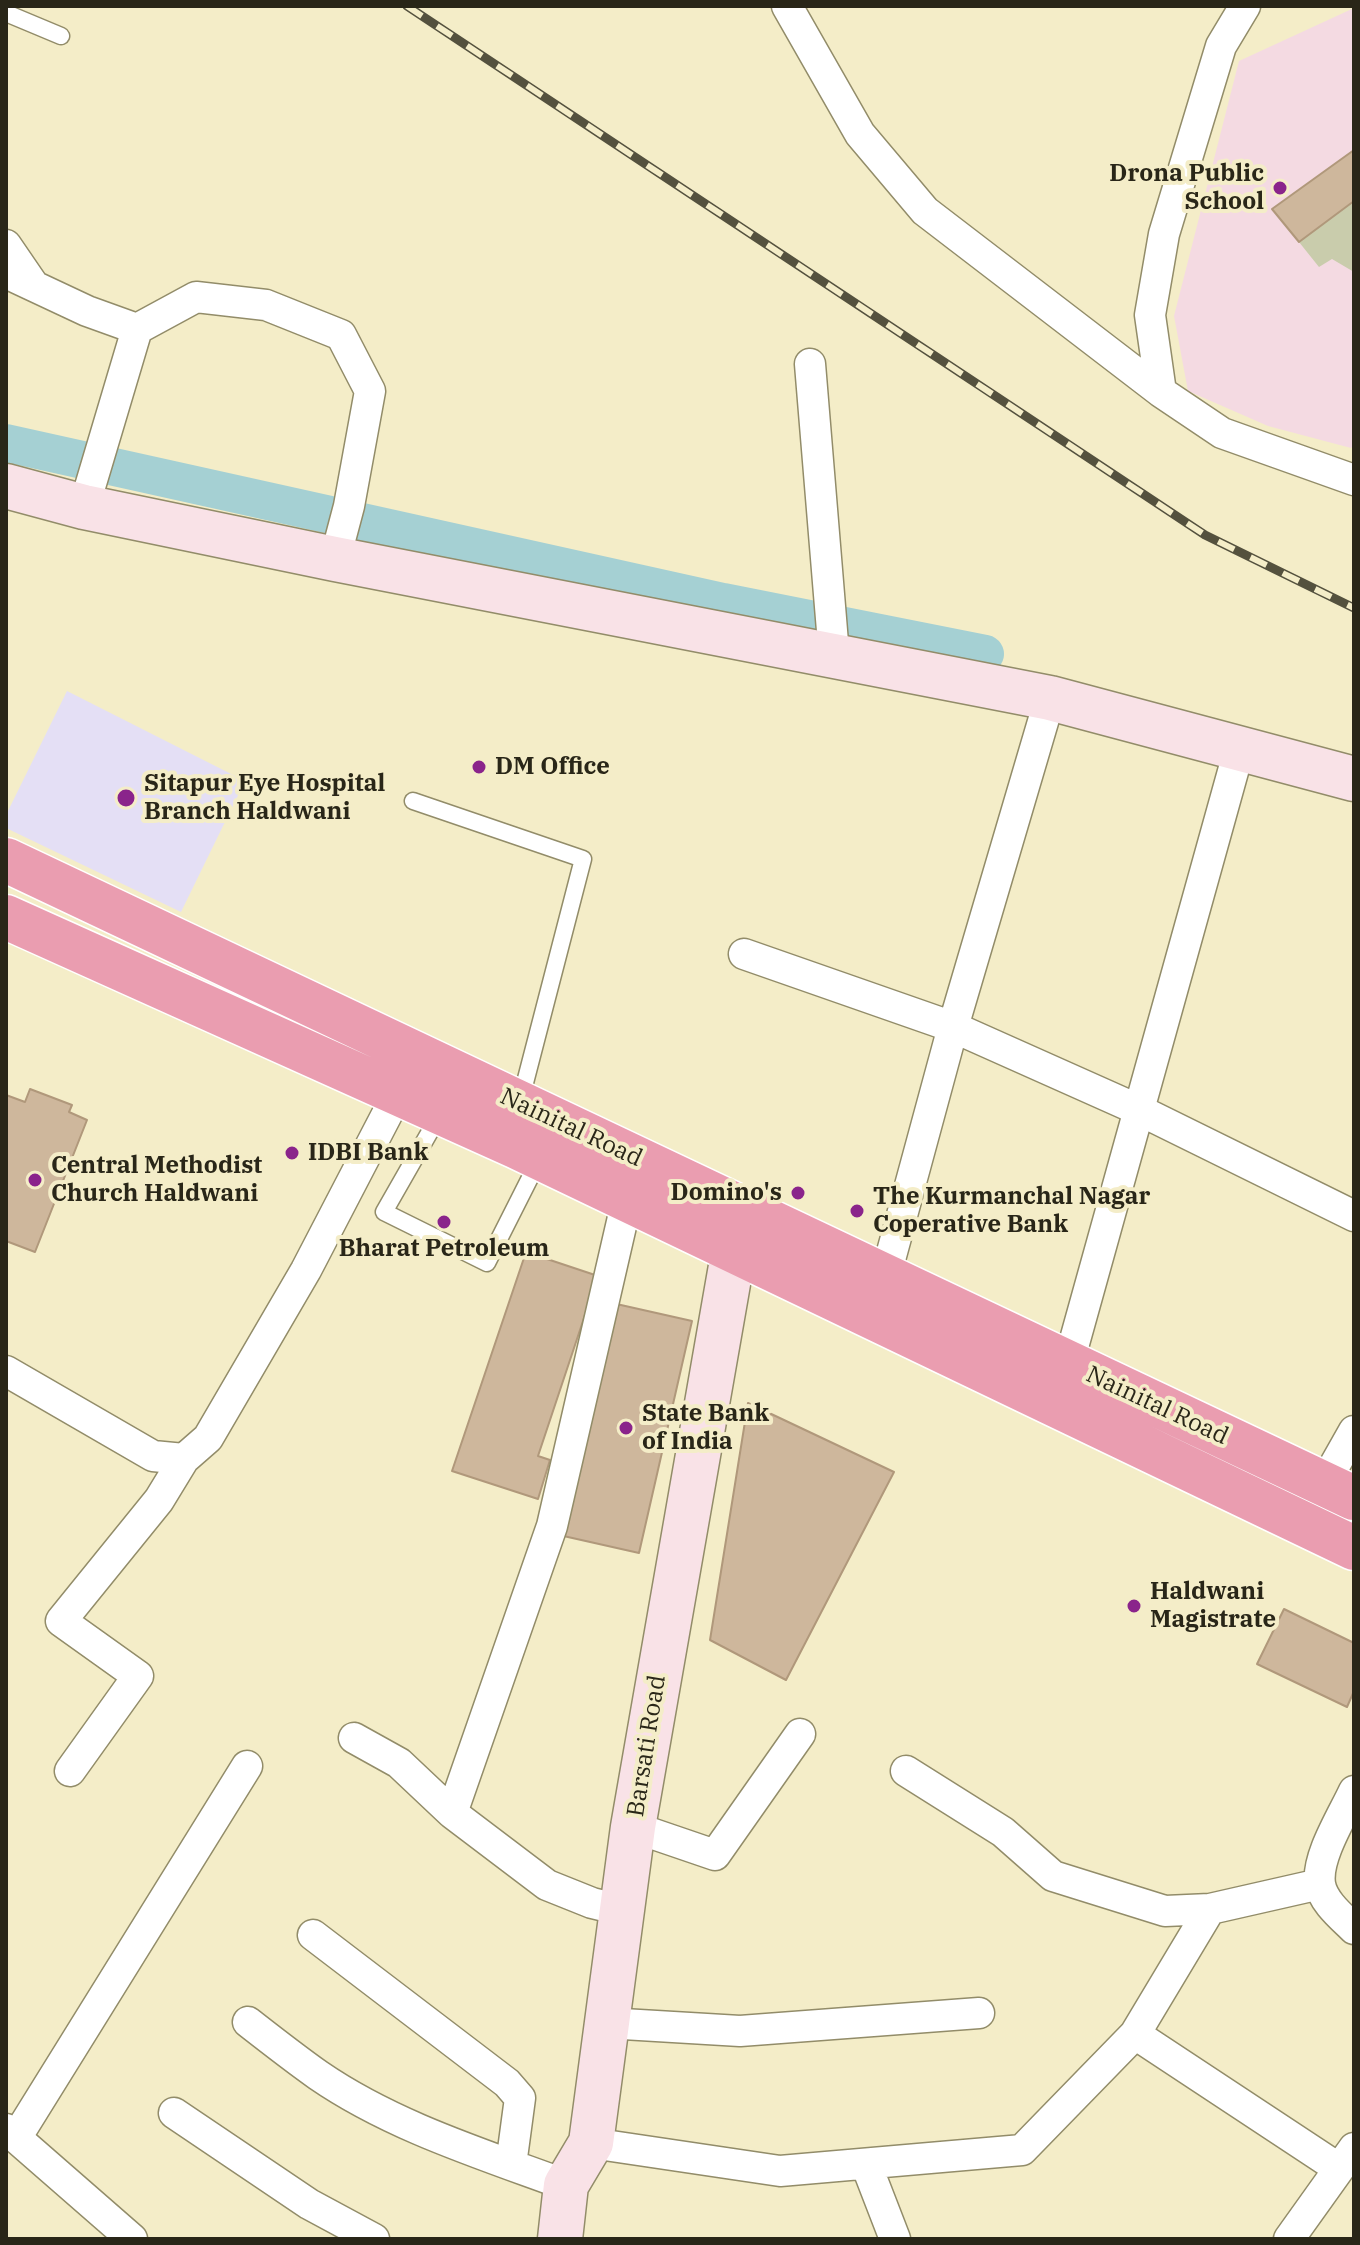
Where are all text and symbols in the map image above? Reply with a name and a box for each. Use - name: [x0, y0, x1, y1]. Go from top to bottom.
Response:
- place label: Drona Public School: [1109, 160, 1264, 216]
- marker: Drona Public School: [1271, 179, 1289, 197]
- place label: DM Office: [495, 753, 610, 781]
- marker: DM Office: [470, 758, 488, 776]
- place label: Sitapur Eye Hospital Branch Haldwani: [144, 770, 385, 826]
- marker: Sitapur Eye Hospital Branch Haldwani: [115, 787, 137, 809]
- street label: Nainital Road: [495, 1082, 647, 1174]
- place label: IDBI Bank: [308, 1139, 428, 1167]
- marker: IDBI Bank: [283, 1144, 301, 1162]
- place label: Central Methodist Church Haldwani: [51, 1152, 262, 1208]
- marker: Central Methodist Church Haldwani: [26, 1171, 44, 1189]
- place label: Domino's: [671, 1179, 782, 1207]
- place label: The Kurmanchal Nagar Coperative Bank: [873, 1183, 1150, 1239]
- marker: Domino's: [789, 1184, 807, 1202]
- marker: The Kurmanchal Nagar Coperative Bank: [848, 1202, 866, 1220]
- marker: Bharat Petroleum: [435, 1213, 453, 1231]
- place label: Bharat Petroleum: [339, 1235, 549, 1263]
- street label: Nainital Road: [1081, 1360, 1233, 1452]
- place label: State Bank of India: [642, 1400, 769, 1456]
- marker: State Bank of India: [617, 1419, 635, 1437]
- place label: Haldwani Magistrate: [1150, 1578, 1276, 1634]
- marker: Haldwani Magistrate: [1125, 1597, 1143, 1615]
- street label: Barsati Road: [622, 1673, 672, 1819]

